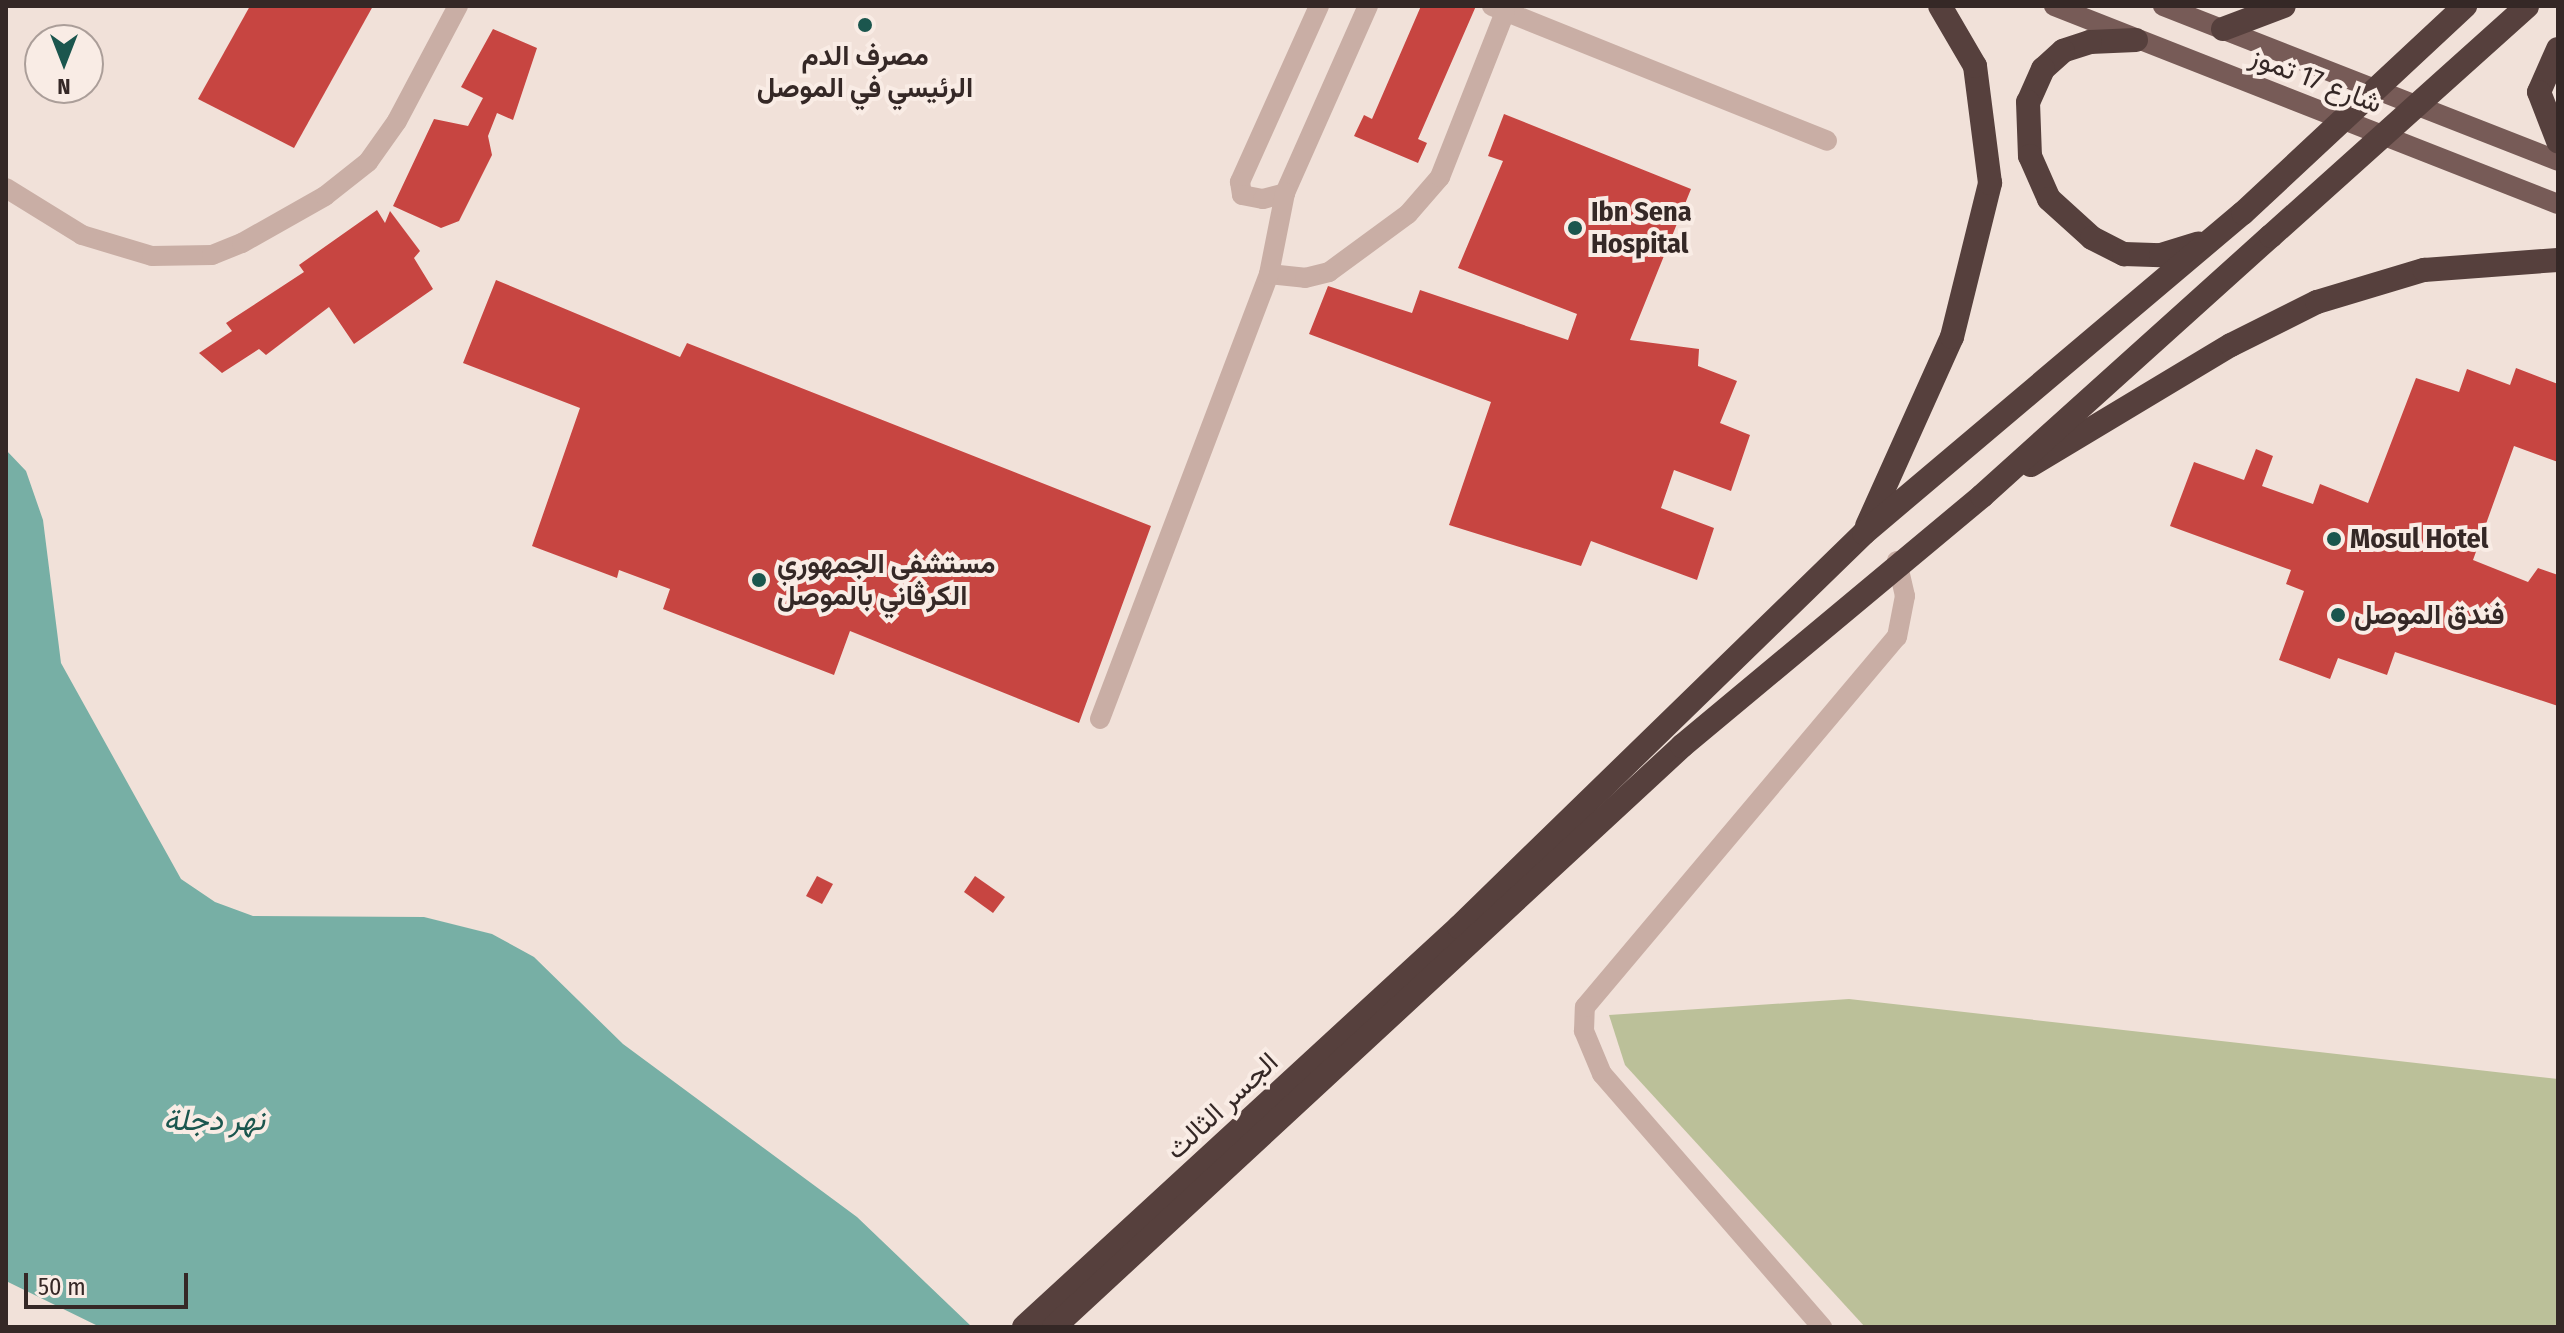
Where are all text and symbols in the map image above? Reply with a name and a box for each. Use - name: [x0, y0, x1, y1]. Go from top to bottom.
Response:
- marker: مصرف الدم الرئيسي في الموصل: [854, 14, 876, 36]
- north arrow: [24, 24, 104, 104]
- place label: مصرف الدم الرئيسي في الموصل: [757, 39, 973, 105]
- street label: شارع 17 تموز: [2245, 40, 2387, 120]
- text: N: [57, 73, 71, 100]
- place label: Ibn Sena Hospital: [1591, 195, 1692, 261]
- marker: Ibn Sena Hospital: [1566, 219, 1584, 237]
- place label: Mosul Hotel: [2350, 522, 2488, 556]
- marker: Mosul Hotel: [2325, 530, 2343, 548]
- place label: مستشفى الجمهوري الكرڤاني بالموصل: [777, 547, 995, 613]
- marker: مستشفى الجمهوري الكرڤاني بالموصل: [748, 569, 770, 591]
- place label: فندق الموصل: [2354, 598, 2505, 632]
- marker: فندق الموصل: [2329, 606, 2347, 624]
- street label: الجسر الثالث: [1159, 1046, 1285, 1166]
- water label: نهر دجلة: [163, 1102, 265, 1138]
- scale bar: [28, 1257, 192, 1307]
- text: 50 m: [38, 1273, 86, 1301]

